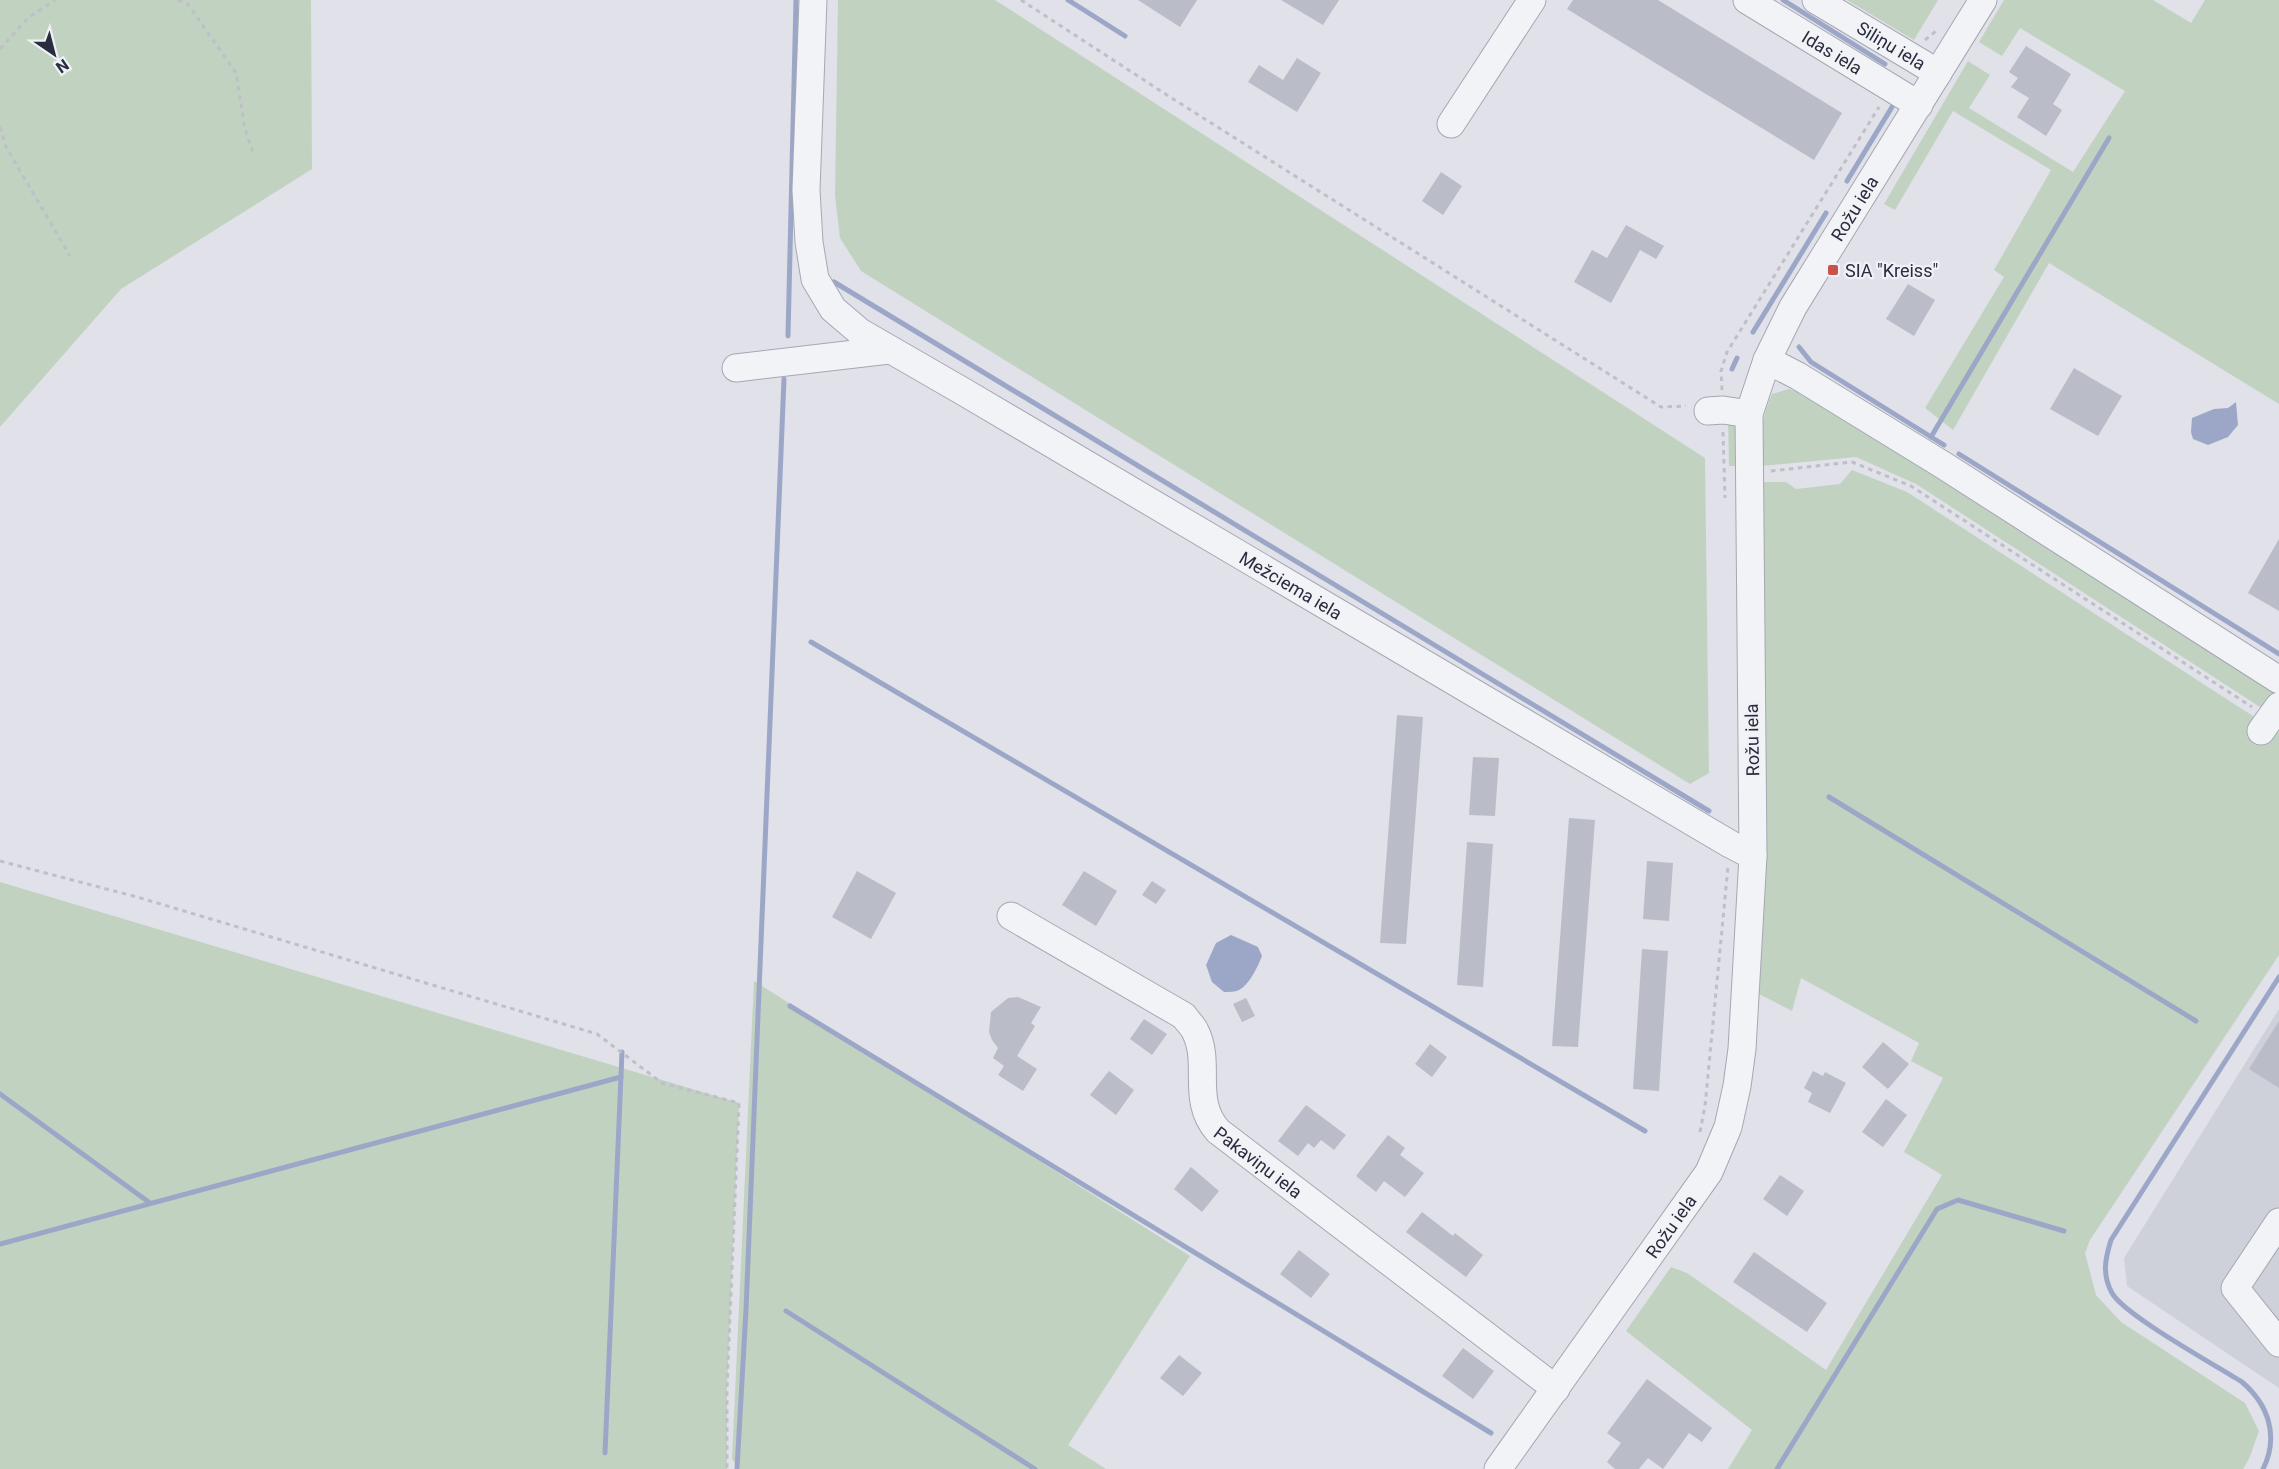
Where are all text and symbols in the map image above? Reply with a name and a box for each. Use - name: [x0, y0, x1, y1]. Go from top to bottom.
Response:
- street label: Siliņu iela: [1853, 17, 1930, 74]
- north arrow: [24, 24, 84, 84]
- street label: Idas iela: [1798, 26, 1866, 78]
- text: N: [52, 55, 72, 77]
- street label: Rožu iela: [1826, 172, 1882, 245]
- place label: SIA "Kreiss": [1845, 260, 1938, 281]
- marker: SIA "Kreiss": [1826, 263, 1840, 277]
- street label: Mežciema iela: [1236, 547, 1346, 623]
- street label: Rožu iela: [1741, 704, 1763, 776]
- street label: Pakaviņu iela: [1210, 1121, 1307, 1202]
- street label: Rožu iela: [1641, 1190, 1700, 1262]

